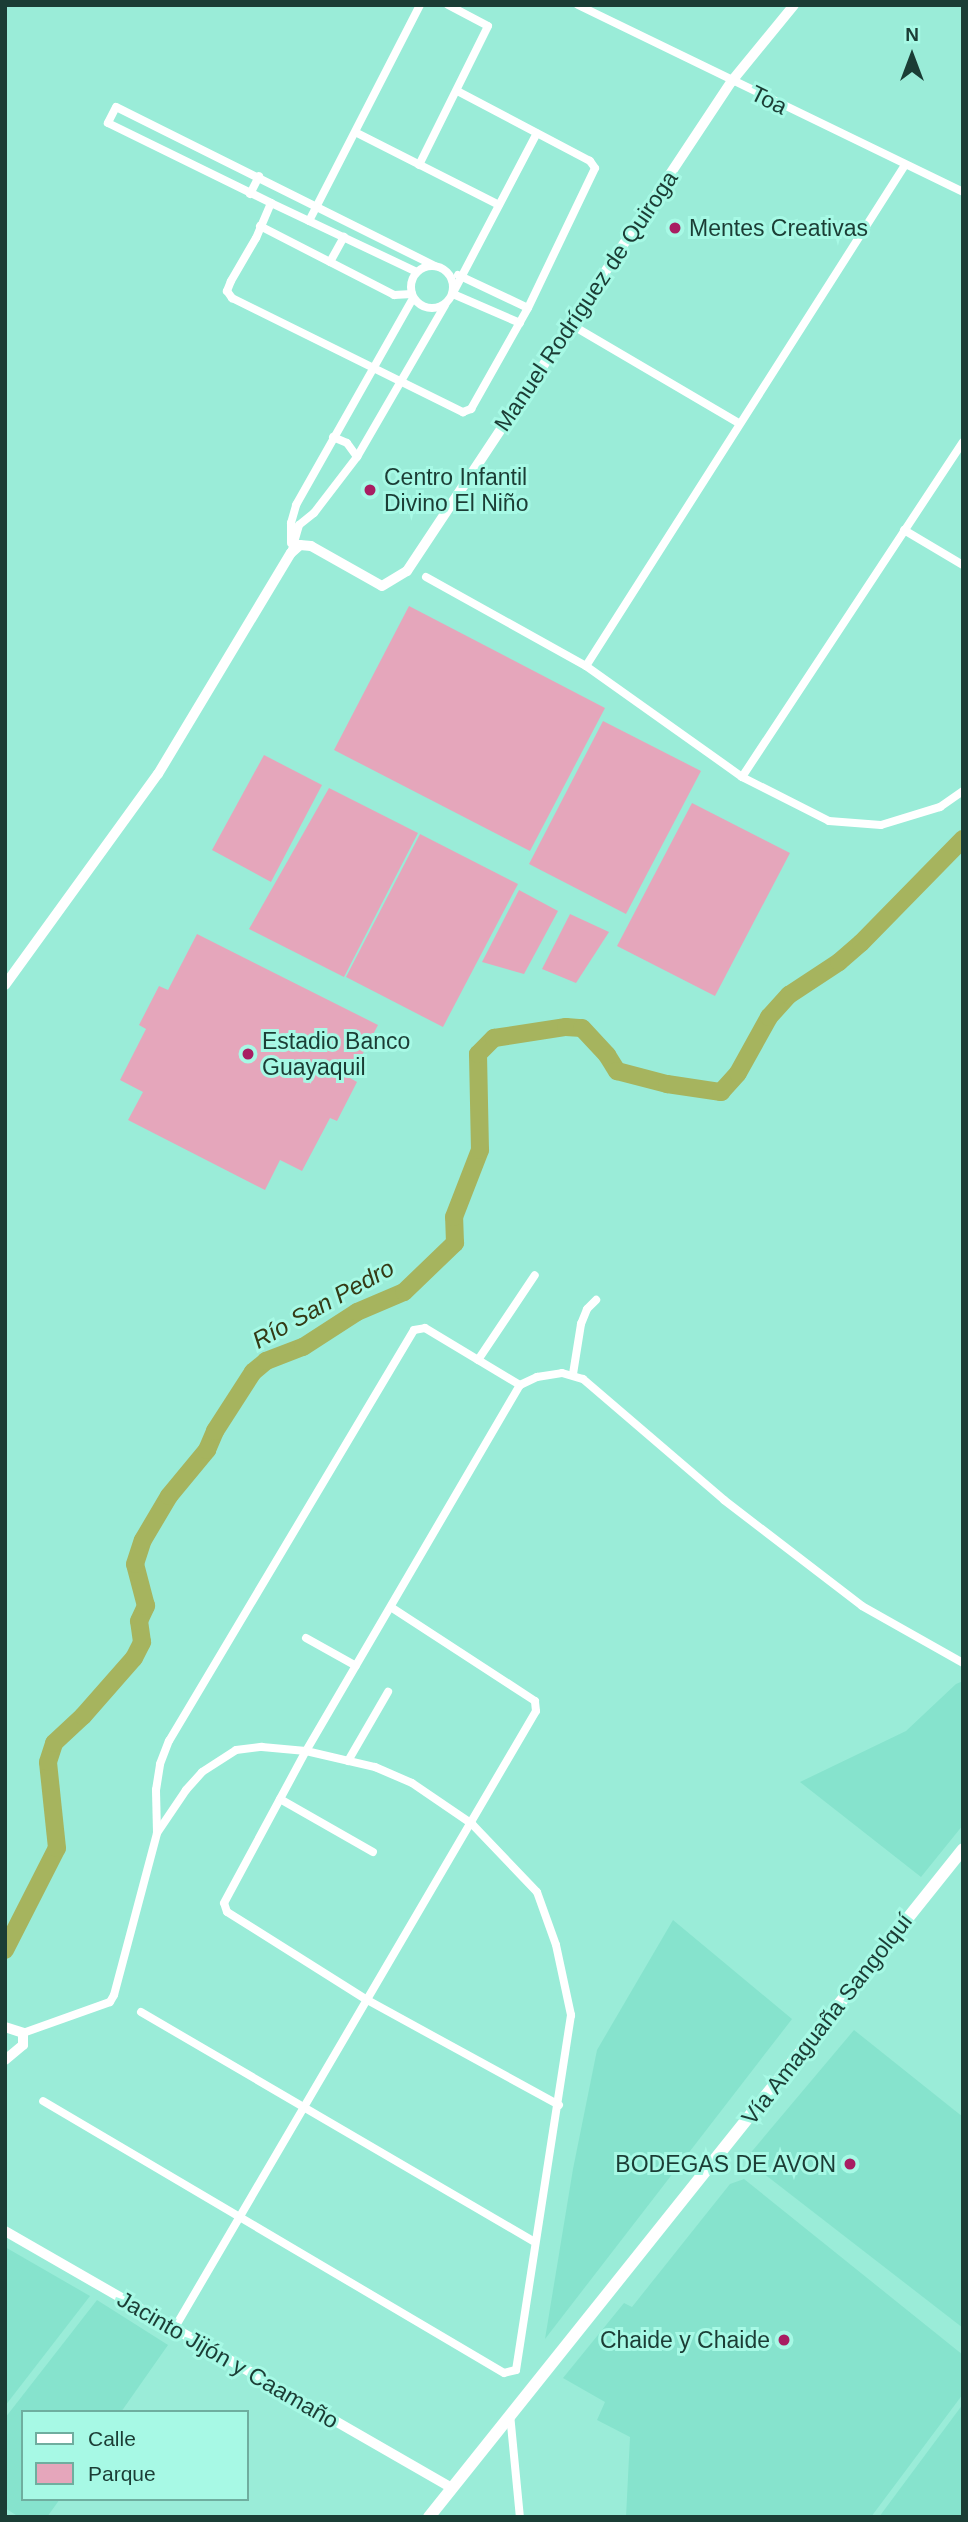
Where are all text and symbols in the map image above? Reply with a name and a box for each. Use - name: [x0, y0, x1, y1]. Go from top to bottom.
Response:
- north arrow: [877, 21, 947, 91]
- text: N: [905, 24, 919, 45]
- street label: Toa: [746, 79, 792, 121]
- street label: Manuel Rodríguez de Quiroga: [488, 166, 684, 436]
- place label: Mentes Creativas: [689, 214, 868, 242]
- marker: Mentes Creativas: [667, 220, 683, 236]
- place label: Centro Infantil Divino El Niño: [384, 463, 528, 517]
- marker: Centro Infantil Divino El Niño: [362, 482, 378, 498]
- place label: Estadio Banco Guayaquil: [262, 1027, 410, 1081]
- marker: Estadio Banco Guayaquil: [240, 1046, 256, 1062]
- water label: Río San Pedro: [247, 1253, 399, 1355]
- street label: Vía Amaguaña Sangolquí: [735, 1907, 919, 2131]
- place label: BODEGAS DE AVON: [614, 2150, 836, 2178]
- marker: BODEGAS DE AVON: [842, 2156, 858, 2172]
- street label: Jacinto Jijón y Caamaño: [113, 2285, 343, 2435]
- place label: Chaide y Chaide: [600, 2326, 770, 2354]
- marker: Chaide y Chaide: [776, 2332, 792, 2348]
- legend: [21, 2410, 248, 2501]
- text: Calle: [88, 2427, 136, 2450]
- text: Parque: [88, 2462, 156, 2485]

